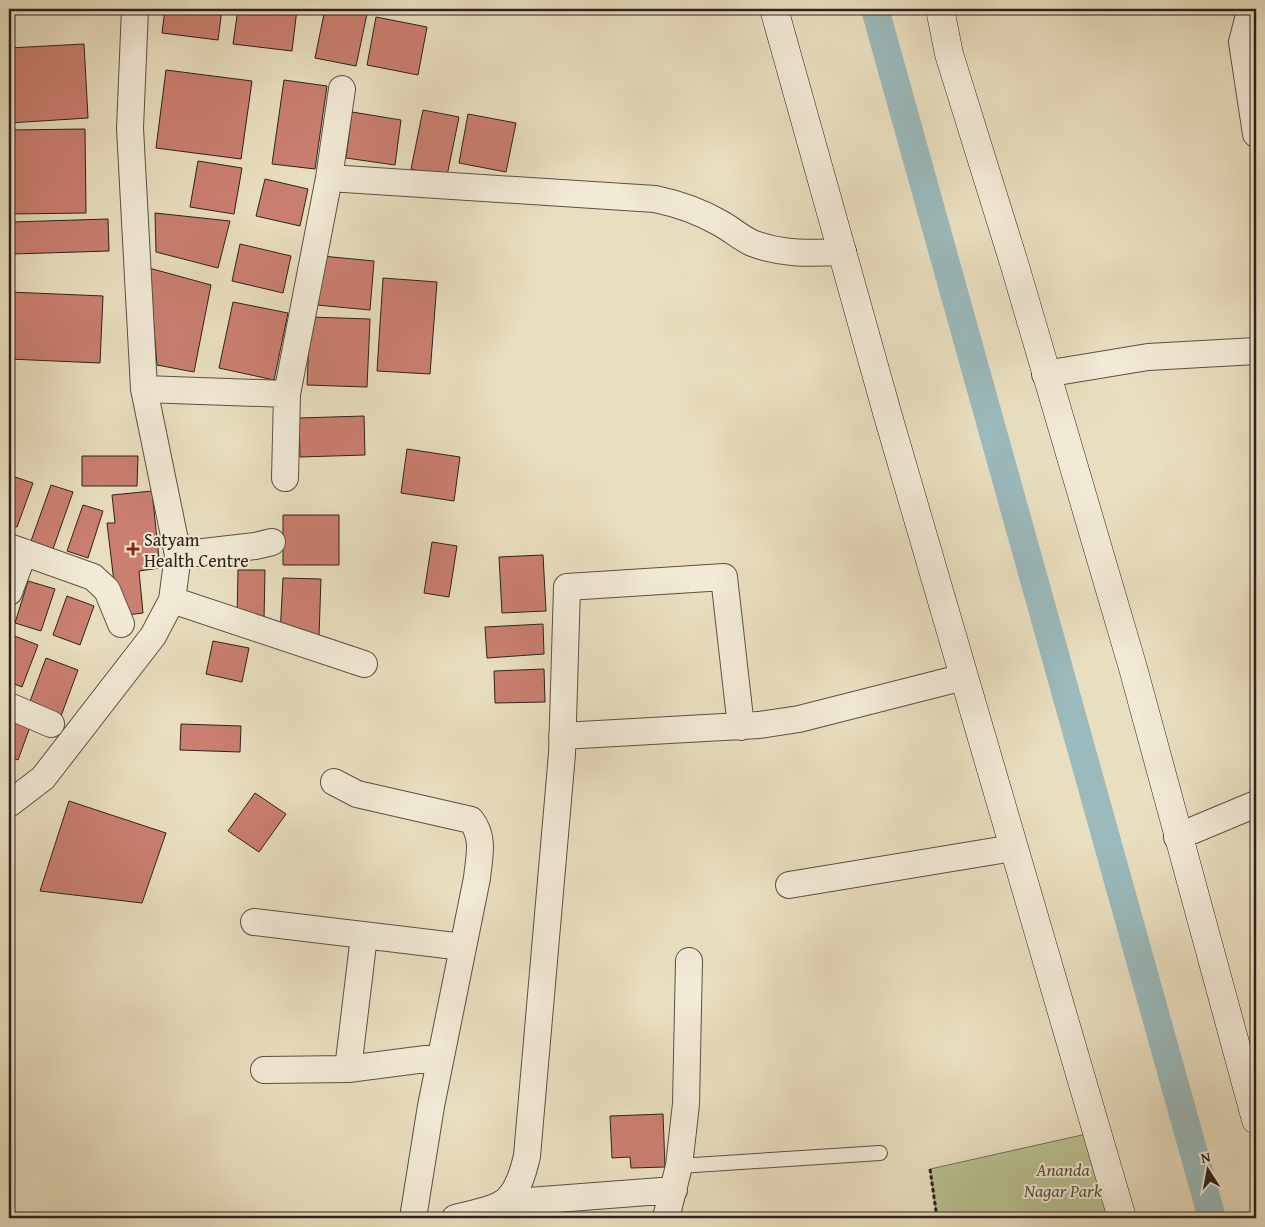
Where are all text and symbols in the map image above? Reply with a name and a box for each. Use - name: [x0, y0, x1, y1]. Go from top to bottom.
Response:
- place label: Satyam Health Centre: [144, 526, 249, 574]
- marker: Satyam Health Centre: [126, 542, 140, 556]
- north arrow: [1182, 1144, 1232, 1194]
- text: N: [1199, 1146, 1213, 1168]
- park label: Ananda Nagar Park: [1023, 1156, 1103, 1204]

